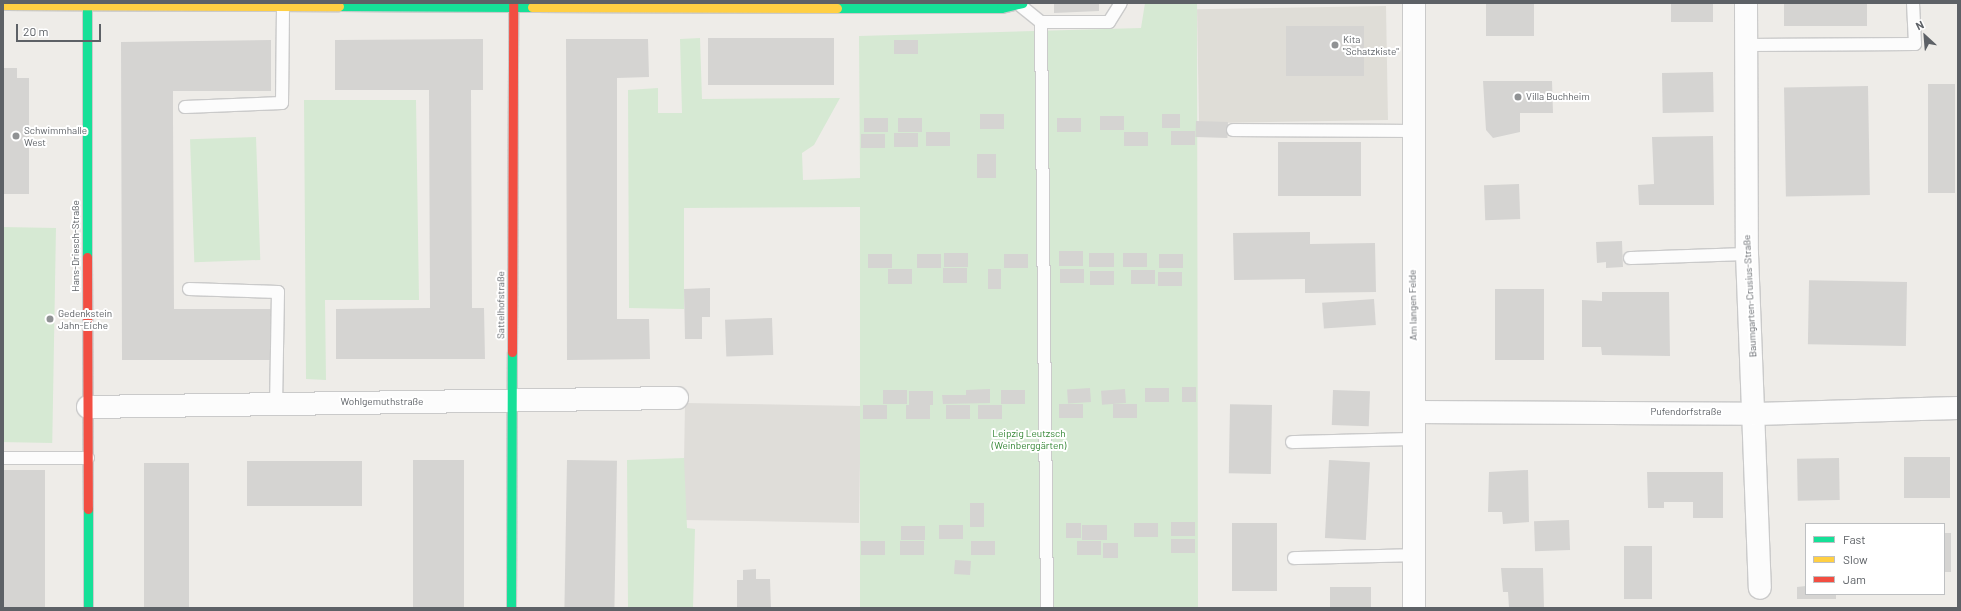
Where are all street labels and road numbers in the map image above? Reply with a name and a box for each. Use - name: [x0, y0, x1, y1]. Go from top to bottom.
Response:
- street label: Hans-Driesch-Straße: [70, 200, 82, 292]
- street label: Baumgarten-Crusius-Straße: [1741, 234, 1759, 358]
- street label: Am langen Felde: [1406, 269, 1420, 341]
- street label: Sattelhofstraße: [495, 271, 507, 339]
- street label: Wohlgemuthstraße: [341, 396, 423, 408]
- street label: Pufendorfstraße: [1650, 406, 1722, 418]

